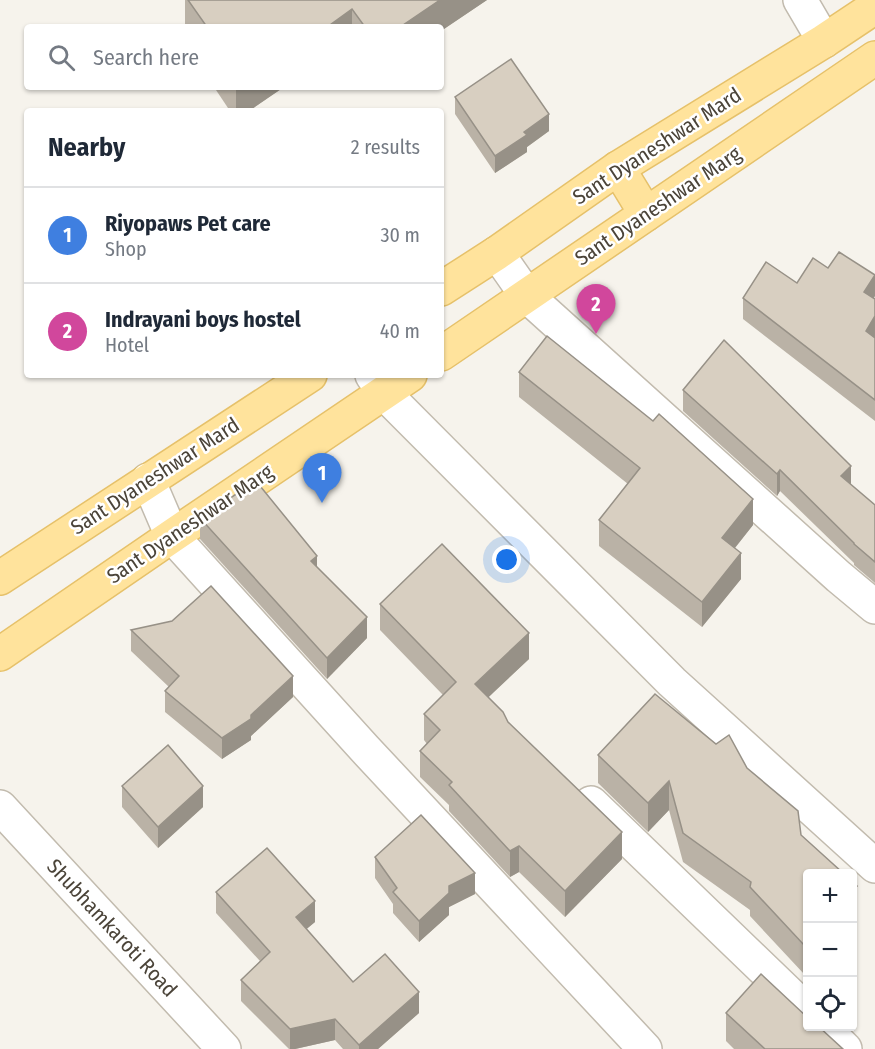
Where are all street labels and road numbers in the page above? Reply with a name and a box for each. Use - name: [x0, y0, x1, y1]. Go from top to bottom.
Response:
- street label: Sant Dyaneshwar Mard: [568, 82, 746, 210]
- street label: Sant Dyaneshwar Marg: [570, 141, 746, 271]
- street label: Sant Dyaneshwar Mard: [66, 412, 244, 540]
- street label: Sant Dyaneshwar Marg: [102, 459, 278, 589]
- street label: Shubhamkaroti Road: [41, 854, 183, 1002]

